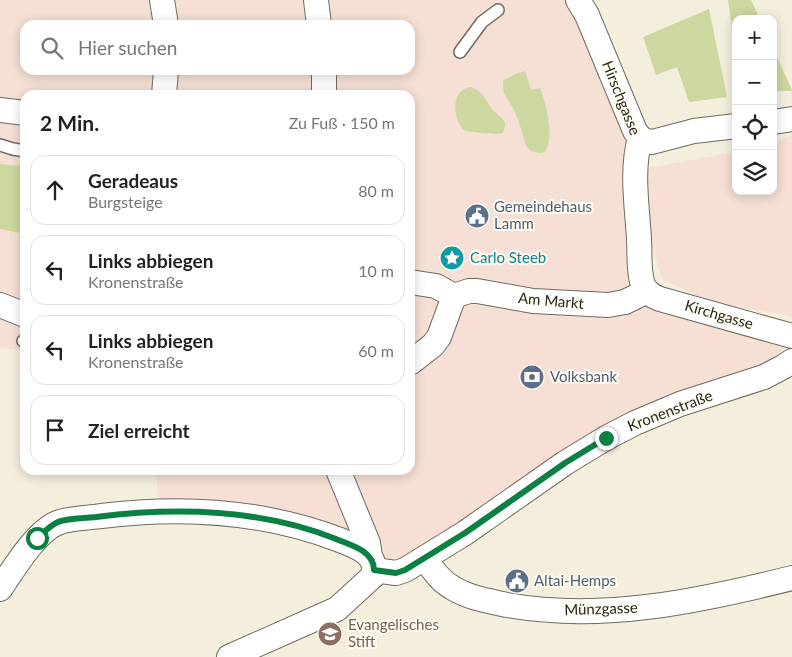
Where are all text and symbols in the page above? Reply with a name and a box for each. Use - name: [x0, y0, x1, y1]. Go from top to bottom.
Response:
- map controls: [732, 15, 777, 195]
- button: +: [732, 15, 777, 60]
- search box: [20, 20, 415, 75]
- icon: search: [38, 34, 66, 62]
- text: Hier suchen: [78, 36, 177, 59]
- street label: Hirschgasse: [599, 58, 645, 137]
- button: −: [732, 60, 777, 105]
- button: locate: [732, 105, 777, 150]
- text: 2 Min.: [40, 110, 99, 135]
- text: Zu Fuß · 150 m: [289, 113, 395, 132]
- button: layers: [732, 150, 777, 195]
- text: Geradeaus: [88, 169, 178, 192]
- icon: ahead: [41, 176, 69, 204]
- text: 80 m: [358, 181, 394, 200]
- text: Burgsteige: [88, 192, 163, 211]
- place label: Gemeindehaus Lamm: [494, 197, 592, 232]
- public building icon: Gemeindehaus Lamm: [464, 203, 490, 229]
- place icon: Carlo Steeb: [439, 245, 465, 271]
- place label: Carlo Steeb: [470, 248, 546, 266]
- text: Links abbiegen: [88, 249, 213, 272]
- icon: left: [41, 256, 69, 284]
- text: 10 m: [358, 261, 394, 280]
- text: Kronenstraße: [88, 272, 184, 291]
- street label: Am Markt: [517, 288, 585, 312]
- street label: Kirchgasse: [683, 296, 756, 332]
- text: Links abbiegen: [88, 329, 213, 352]
- icon: left: [41, 336, 69, 364]
- text: 60 m: [358, 341, 394, 360]
- text: Kronenstraße: [88, 352, 184, 371]
- bank icon: Volksbank: [519, 364, 545, 390]
- place label: Volksbank: [550, 367, 617, 385]
- street label: Kronenstraße: [625, 386, 715, 435]
- icon: arrive: [41, 416, 69, 444]
- text: Ziel erreicht: [88, 419, 190, 442]
- route end: [595, 427, 618, 450]
- route start: [26, 527, 49, 550]
- public building icon: Altai-Hemps: [504, 568, 530, 594]
- place label: Altai-Hemps: [534, 571, 616, 589]
- street label: Münzgasse: [564, 598, 638, 618]
- place label: Evangelisches Stift: [348, 615, 439, 650]
- school or university icon: Evangelisches Stift: [317, 621, 343, 647]

